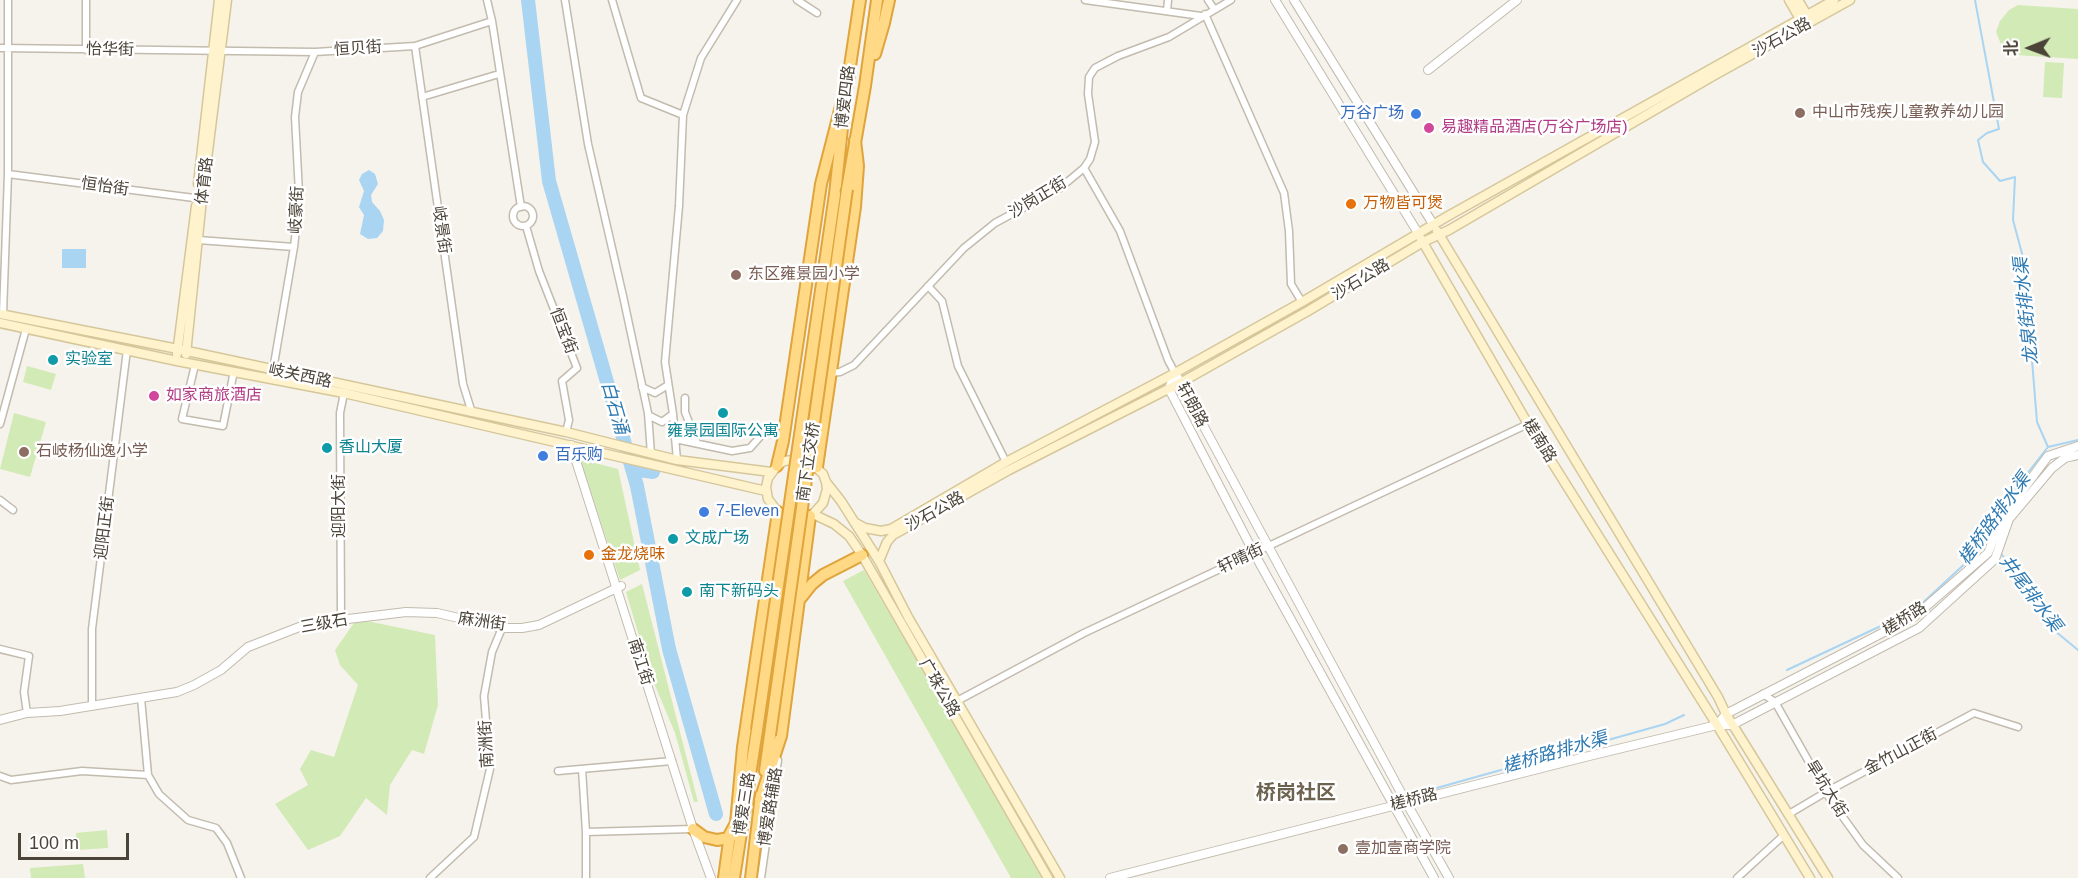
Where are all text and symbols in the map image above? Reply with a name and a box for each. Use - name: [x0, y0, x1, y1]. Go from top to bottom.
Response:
- street label: 沙石公路: [1749, 14, 1815, 62]
- north arrow: [2000, 18, 2060, 78]
- street label: 恒贝街: [333, 38, 383, 60]
- street label: 怡华街: [86, 40, 134, 60]
- text: 北: [2003, 40, 2020, 56]
- street label: 博爱四路: [833, 64, 859, 130]
- place label: 中山市残疾儿童教养幼儿园: [1812, 103, 2004, 123]
- place label: 万谷广场: [1340, 104, 1404, 124]
- marker: 中山市残疾儿童教养幼儿园: [1793, 106, 1807, 120]
- marker: 万谷广场: [1409, 107, 1423, 121]
- place label: 易趣精品酒店(万谷广场店): [1441, 118, 1628, 138]
- marker: 易趣精品酒店(万谷广场店): [1422, 121, 1436, 135]
- street label: 体育路: [193, 156, 217, 206]
- street label: 沙岗正街: [1006, 173, 1070, 223]
- street label: 恒怡街: [80, 174, 130, 200]
- street label: 岐豪街: [286, 186, 308, 234]
- place label: 万物皆可煲: [1363, 194, 1443, 214]
- marker: 万物皆可煲: [1344, 197, 1358, 211]
- street label: 岐景街: [428, 205, 454, 255]
- street label: 沙石公路: [1329, 255, 1393, 305]
- water label: 龙泉街排水渠: [2011, 256, 2043, 366]
- place label: 东区雍景园小学: [748, 265, 860, 285]
- marker: 东区雍景园小学: [729, 268, 743, 282]
- street label: 恒宝街: [545, 305, 581, 357]
- place label: 实验室: [65, 350, 113, 370]
- marker: 实验室: [46, 353, 60, 367]
- street label: 岐关西路: [267, 360, 333, 392]
- water label: 白石涌: [596, 379, 632, 437]
- street label: 轩朗路: [1172, 379, 1212, 431]
- place label: 如家商旅酒店: [166, 386, 262, 406]
- marker: 如家商旅酒店: [147, 389, 161, 403]
- marker: 雍景园国际公寓: [716, 406, 730, 420]
- street label: 槎南路: [1518, 416, 1560, 466]
- street label: 南下立交桥: [794, 421, 824, 503]
- place label: 雍景园国际公寓: [667, 422, 779, 442]
- place label: 香山大厦: [339, 438, 403, 458]
- marker: 香山大厦: [320, 441, 334, 455]
- place label: 石岐杨仙逸小学: [36, 442, 148, 462]
- marker: 石岐杨仙逸小学: [17, 445, 31, 459]
- place label: 百乐购: [555, 446, 603, 466]
- marker: 百乐购: [536, 449, 550, 463]
- water label: 槎桥路排水渠: [1955, 469, 2035, 569]
- street label: 迎阳大街: [330, 474, 350, 538]
- street label: 沙石公路: [902, 488, 968, 536]
- street label: 迎阳正街: [92, 495, 118, 561]
- place label: 7-Eleven: [716, 502, 779, 522]
- marker: 7-Eleven: [697, 505, 711, 519]
- place label: 文成广场: [685, 529, 749, 549]
- marker: 文成广场: [666, 532, 680, 546]
- street label: 轩晴街: [1215, 540, 1267, 578]
- place label: 金龙烧味: [601, 545, 665, 565]
- marker: 金龙烧味: [582, 548, 596, 562]
- water label: 井尾排水渠: [1994, 552, 2066, 636]
- place label: 南下新码头: [699, 582, 779, 602]
- marker: 南下新码头: [680, 585, 694, 599]
- street label: 槎桥路: [1880, 598, 1930, 640]
- street label: 麻洲街: [457, 609, 507, 635]
- street label: 三级石: [299, 610, 349, 638]
- street label: 南江街: [623, 636, 657, 688]
- street label: 广珠公路: [915, 655, 963, 721]
- street label: 南洲街: [476, 720, 498, 768]
- street label: 金竹山正街: [1861, 725, 1941, 779]
- water label: 槎桥路排水渠: [1500, 728, 1610, 778]
- street label: 旱坑大街: [1801, 757, 1851, 821]
- street label: 博爱路辅路: [755, 766, 787, 848]
- street label: 博爱三路: [731, 771, 759, 837]
- district label: 桥岗社区: [1256, 781, 1336, 805]
- street label: 槎桥路: [1388, 785, 1440, 815]
- scale bar: [21, 821, 132, 859]
- text: 100 m: [29, 833, 79, 853]
- place label: 壹加壹商学院: [1355, 839, 1451, 859]
- marker: 壹加壹商学院: [1336, 842, 1350, 856]

